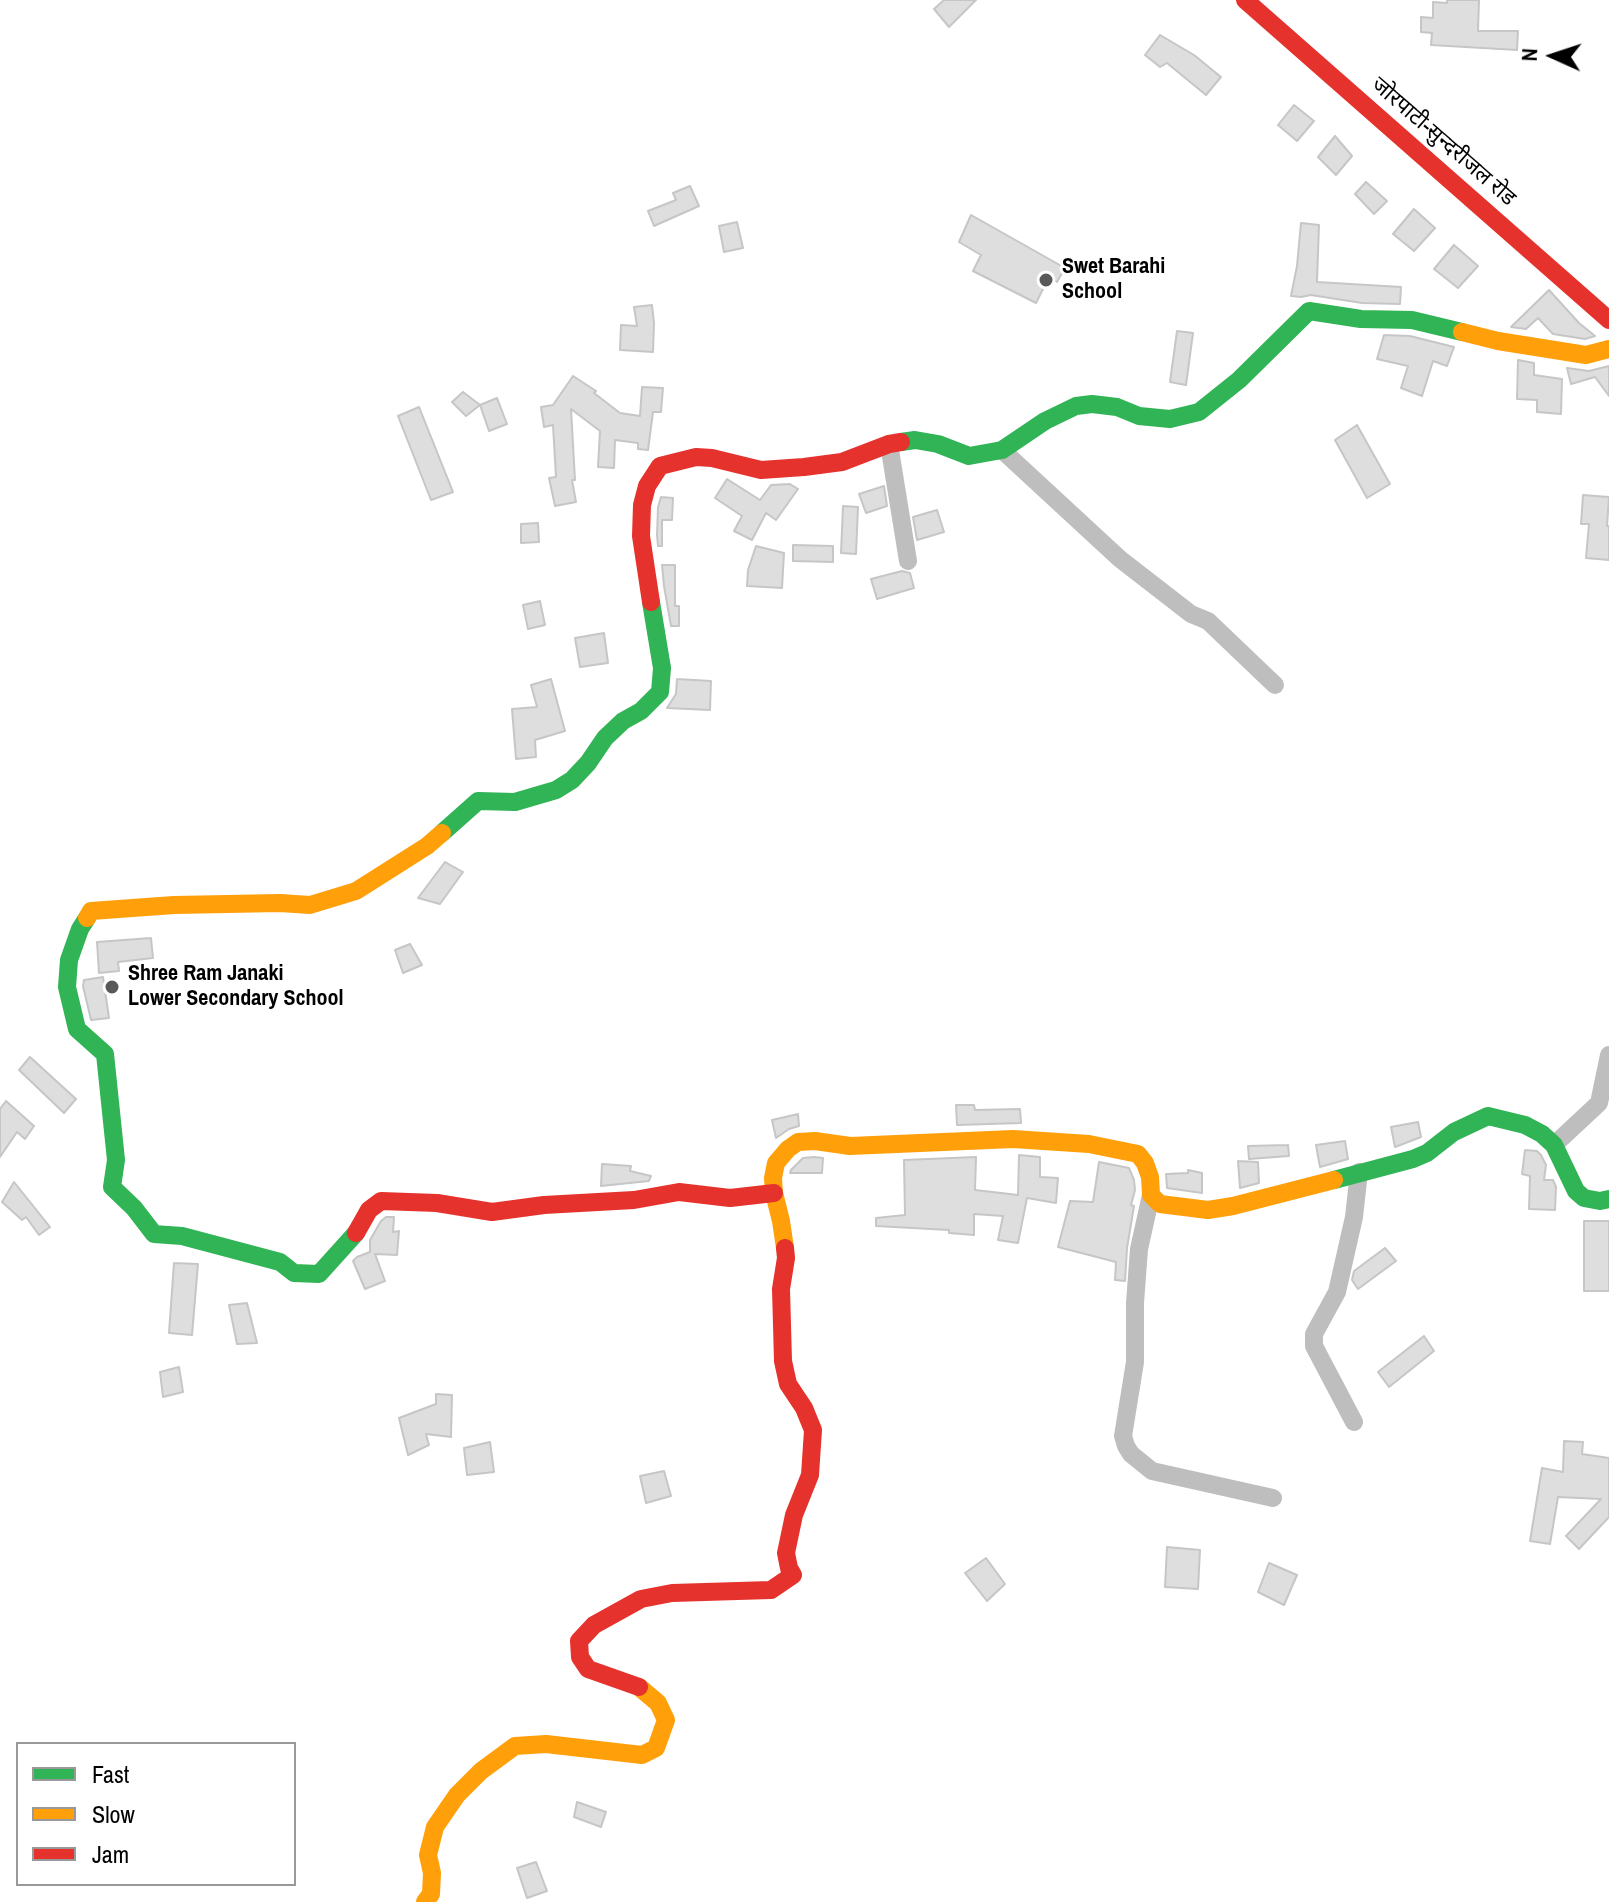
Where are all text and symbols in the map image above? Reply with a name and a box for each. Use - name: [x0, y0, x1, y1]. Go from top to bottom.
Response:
- north arrow: [1513, 16, 1593, 96]
- text: N: [1514, 47, 1544, 62]
- street label: जोरपाटी-सुन्दरीजल रोड: [1365, 72, 1521, 212]
- place label: Swet Barahi School: [1062, 254, 1165, 306]
- marker: Swet Barahi School: [1037, 271, 1055, 289]
- place label: Shree Ram Janaki Lower Secondary School: [128, 961, 344, 1012]
- marker: Shree Ram Janaki Lower Secondary School: [103, 978, 121, 996]
- legend: [16, 1742, 296, 1886]
- text: Fast: [92, 1758, 129, 1790]
- text: Slow: [92, 1798, 135, 1830]
- text: Jam: [92, 1838, 129, 1870]

